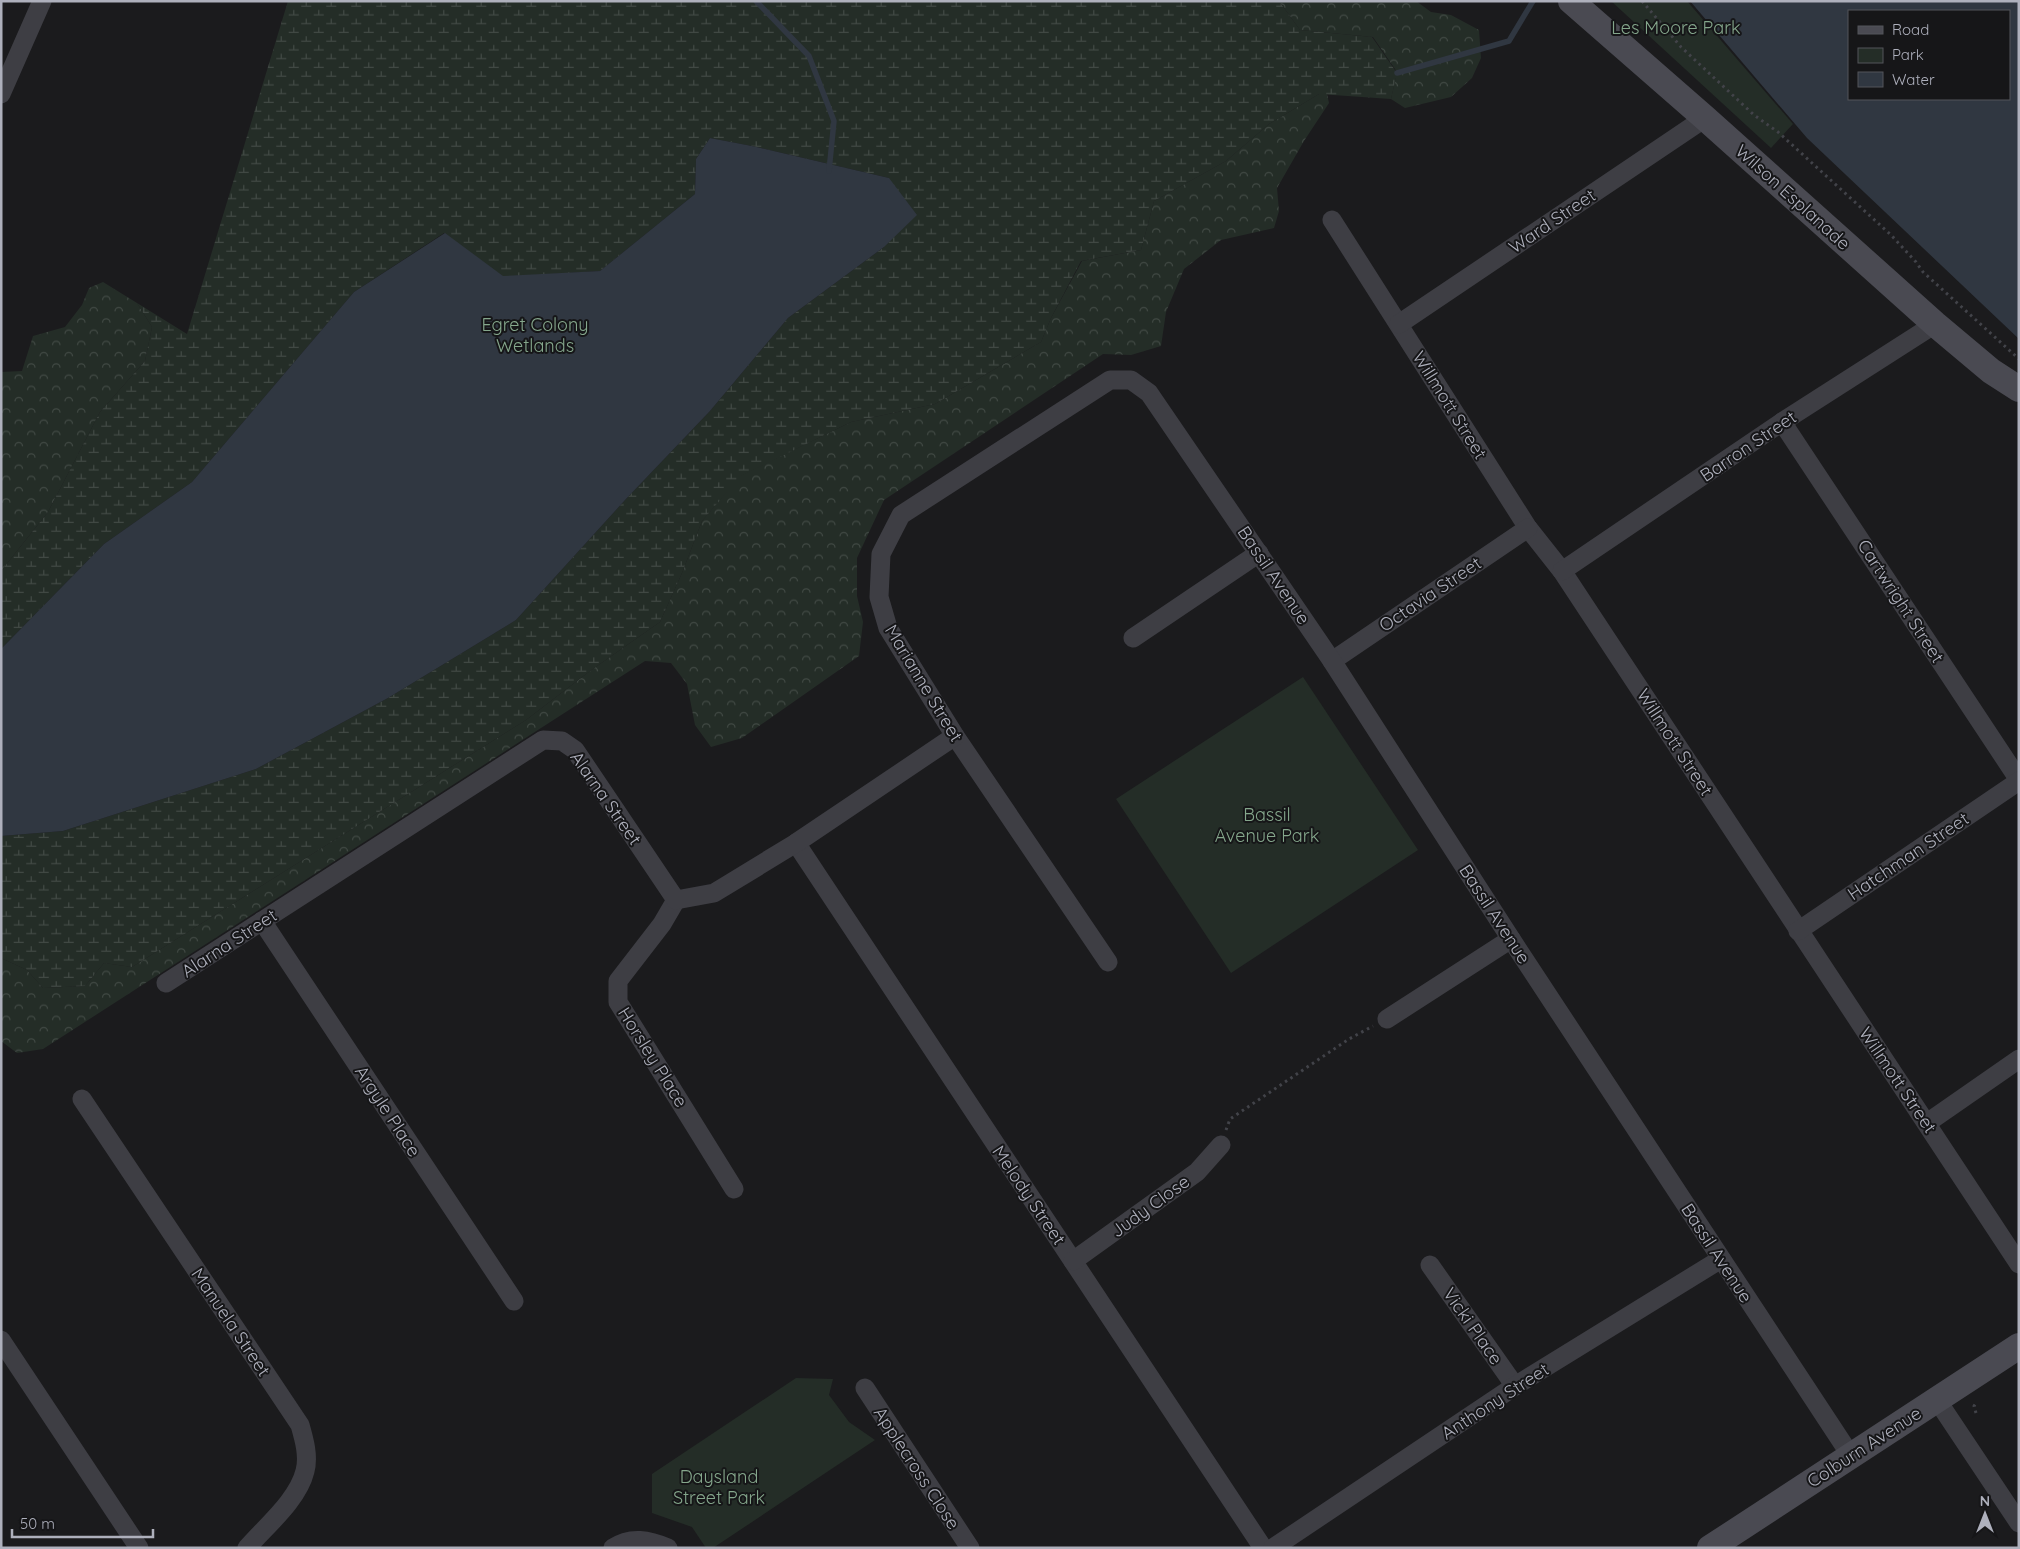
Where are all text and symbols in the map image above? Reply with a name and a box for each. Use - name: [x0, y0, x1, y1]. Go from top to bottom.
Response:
- legend: [1848, 10, 2010, 100]
- park label: Les Moore Park: [1611, 16, 1741, 39]
- text: Road: [1892, 20, 1929, 39]
- text: Park: [1892, 45, 1924, 64]
- text: Water: [1892, 70, 1935, 89]
- street label: Wilson Esplanade: [1731, 139, 1855, 255]
- street label: Ward Street: [1504, 184, 1600, 258]
- park label: Egret Colony Wetlands: [482, 313, 589, 357]
- street label: Willmott Street: [1408, 347, 1492, 463]
- street label: Barron Street: [1695, 405, 1801, 487]
- street label: Bassil Avenue: [1233, 521, 1315, 629]
- street label: Cartwright Street: [1853, 535, 1949, 667]
- street label: Octavia Street: [1374, 551, 1486, 637]
- street label: Marianne Street: [880, 620, 968, 746]
- street label: Willmott Street: [1632, 684, 1718, 800]
- street label: Alarna Street: [565, 747, 647, 849]
- park label: Bassil Avenue Park: [1215, 803, 1319, 847]
- street label: Hatchman Street: [1843, 807, 1973, 905]
- street label: Bassil Avenue: [1454, 860, 1536, 968]
- street label: Alarna Street: [177, 904, 281, 982]
- street label: Horsley Place: [613, 1003, 693, 1111]
- street label: Willmott Street: [1854, 1023, 1942, 1137]
- street label: Argyle Place: [350, 1061, 426, 1161]
- street label: Melody Street: [987, 1141, 1071, 1249]
- street label: Judy Close: [1106, 1170, 1194, 1242]
- street label: Bassil Avenue: [1676, 1199, 1758, 1307]
- street label: Manuela Street: [186, 1263, 276, 1381]
- street label: Vicki Place: [1438, 1283, 1508, 1369]
- street label: Anthony Street: [1437, 1358, 1553, 1444]
- street label: Colburn Avenue: [1802, 1401, 1926, 1493]
- street label: Applecross Close: [869, 1402, 965, 1534]
- park label: Daysland Street Park: [673, 1465, 765, 1509]
- north arrow: [1960, 1489, 2010, 1539]
- text: N: [1980, 1492, 1990, 1510]
- scale bar: [12, 1506, 154, 1538]
- text: 50 m: [20, 1514, 55, 1533]

